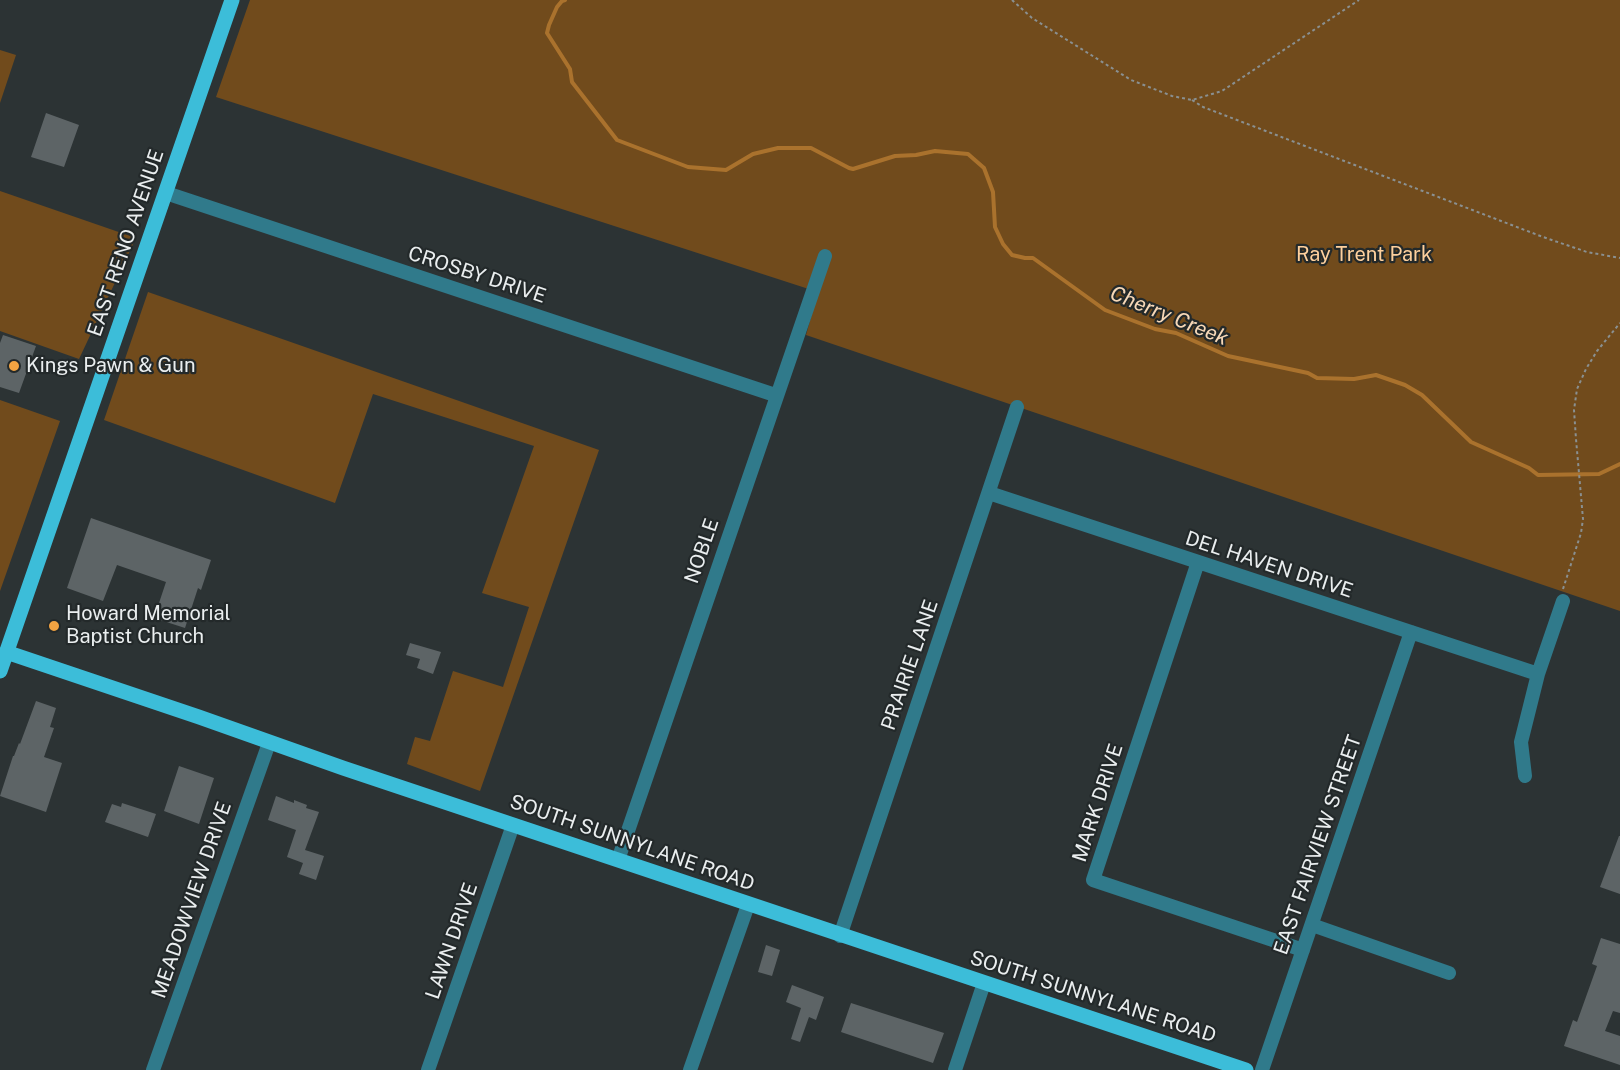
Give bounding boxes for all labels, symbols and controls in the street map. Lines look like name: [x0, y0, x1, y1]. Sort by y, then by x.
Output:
street label: EAST RENO AVENUE: [83, 146, 169, 340]
street label: CROSBY DRIVE: [405, 241, 549, 309]
park label: Ray Trent Park: [1296, 243, 1432, 267]
water label: Cherry Creek: [1106, 281, 1232, 351]
place label: Kings Pawn & Gun: [26, 354, 196, 378]
marker: Kings Pawn & Gun: [7, 359, 21, 373]
street label: NOBLE: [680, 515, 724, 587]
street label: DEL HAVEN DRIVE: [1182, 527, 1356, 603]
street label: PRAIRIE LANE: [876, 597, 944, 733]
place label: Howard Memorial Baptist Church: [66, 602, 231, 649]
marker: Howard Memorial Baptist Church: [47, 619, 61, 633]
street label: EAST FAIRVIEW STREET: [1269, 732, 1367, 958]
street label: MARK DRIVE: [1068, 741, 1128, 865]
street label: SOUTH SUNNYLANE ROAD: [507, 790, 757, 896]
street label: MEADOWVIEW DRIVE: [147, 799, 237, 1001]
street label: LAWN DRIVE: [421, 880, 483, 1002]
street label: SOUTH SUNNYLANE ROAD: [967, 946, 1219, 1048]

